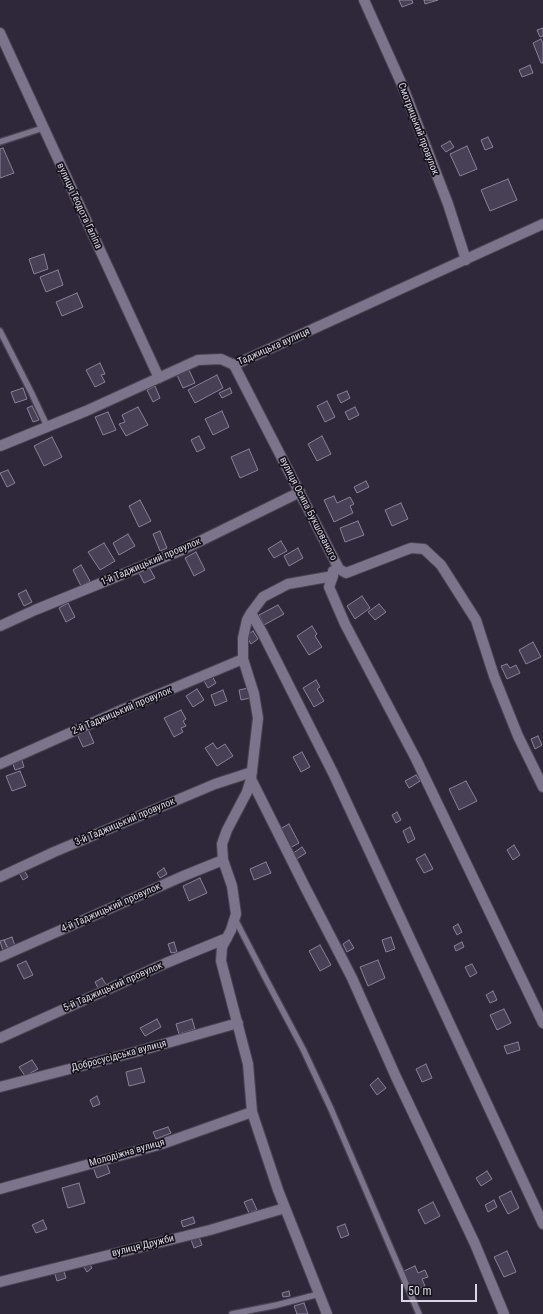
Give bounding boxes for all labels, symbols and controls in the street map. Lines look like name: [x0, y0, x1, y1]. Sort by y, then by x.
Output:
street label: Смотрицький провулок: [395, 81, 441, 177]
street label: вулиця Теодота Галіпа: [54, 161, 104, 251]
street label: Таджицька вулиця: [236, 326, 312, 368]
street label: вулиця Осипа Букшованого: [277, 455, 339, 563]
street label: 1-й Таджицький провулок: [99, 535, 203, 589]
street label: 2-й Таджицький провулок: [70, 684, 174, 738]
street label: 3-й Таджицький провулок: [73, 795, 177, 849]
street label: 4-й Таджицький провулок: [59, 881, 163, 935]
street label: 5-й Таджицький провулок: [61, 960, 165, 1014]
street label: Добросусідська вулиця: [70, 1038, 168, 1074]
street label: Молодіжна вулиця: [88, 1136, 166, 1170]
street label: вулиця Дружби: [111, 1232, 175, 1260]
scale bar: [403, 1276, 479, 1302]
text: 50 m: [408, 1284, 432, 1298]

